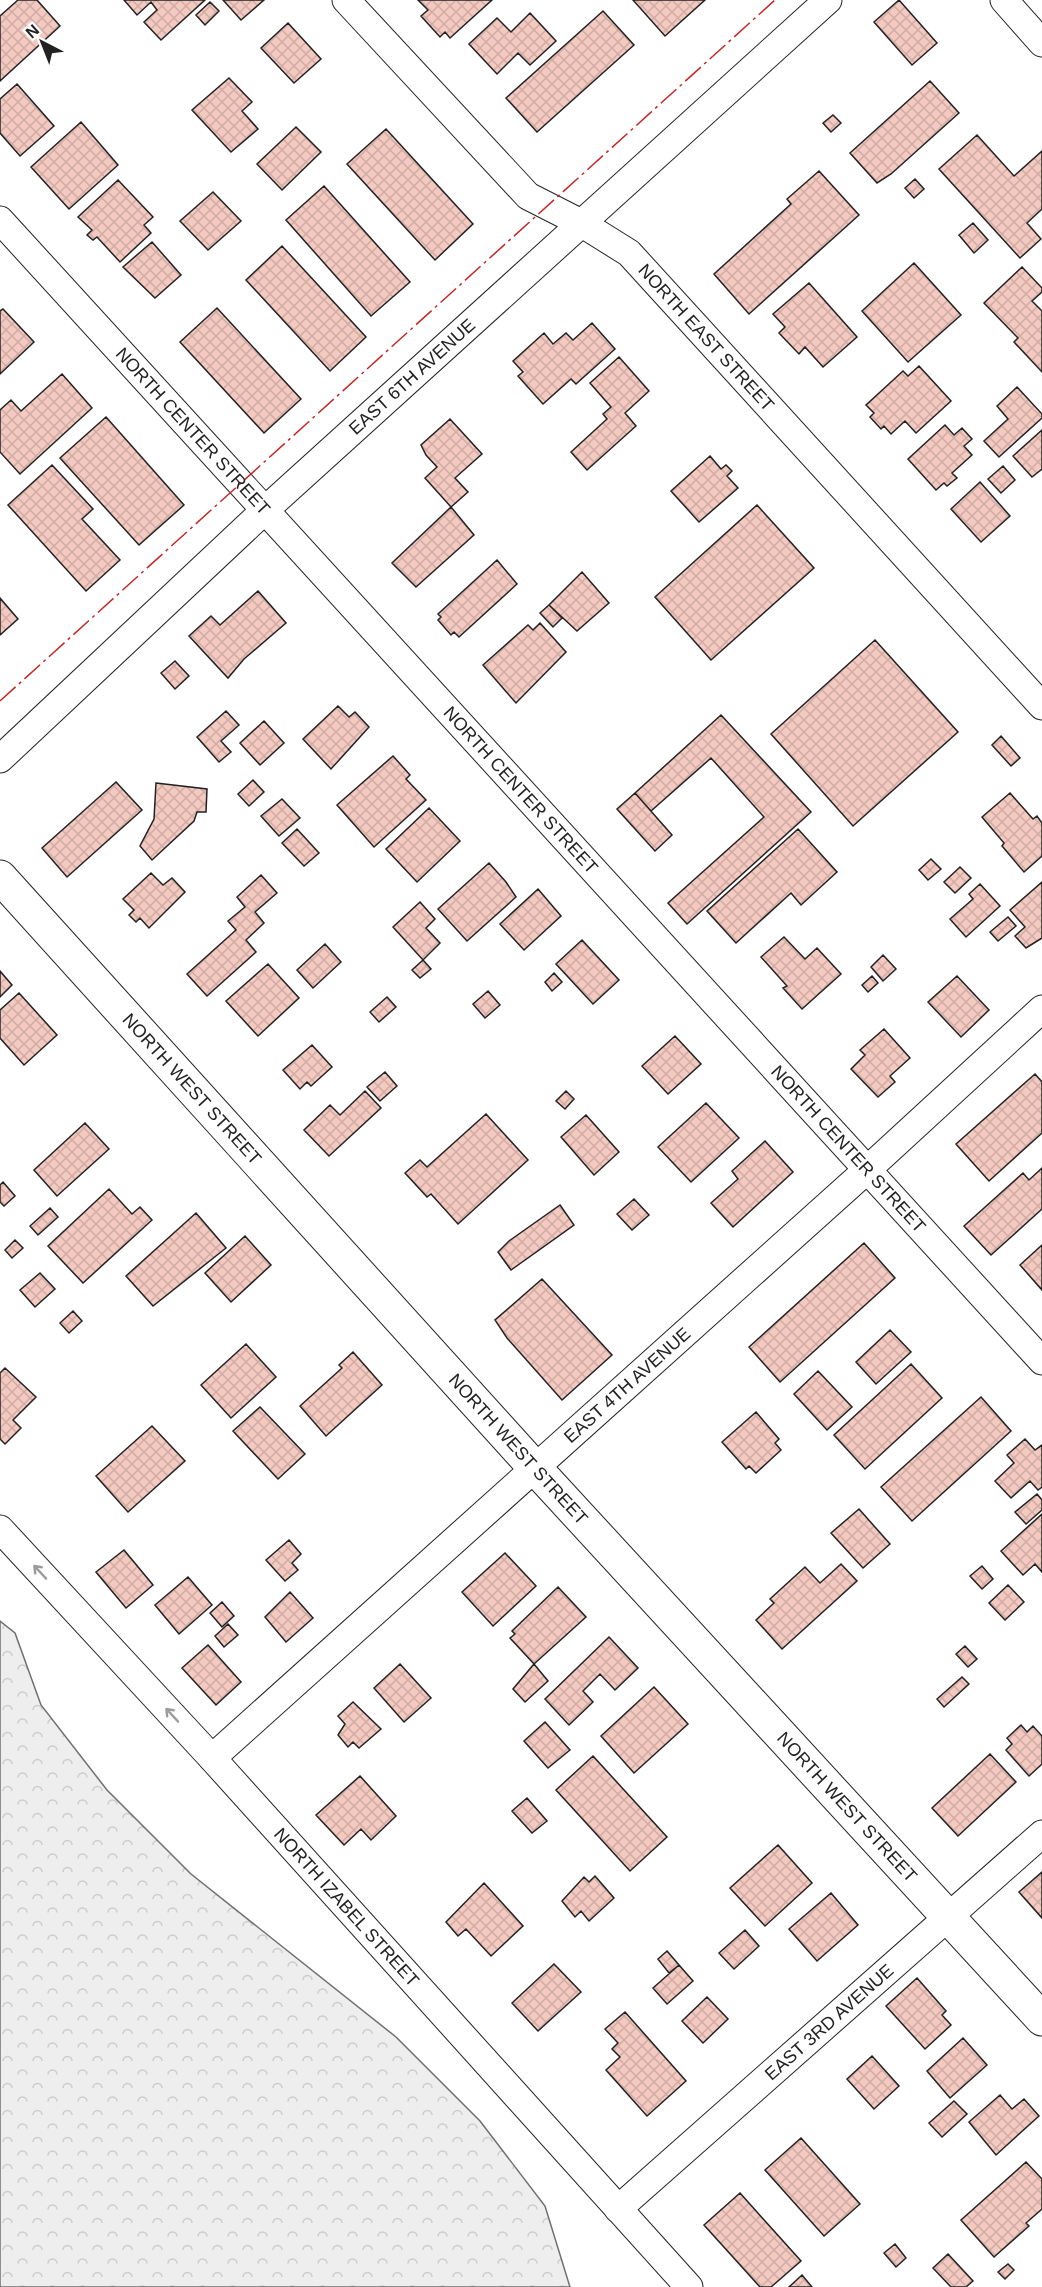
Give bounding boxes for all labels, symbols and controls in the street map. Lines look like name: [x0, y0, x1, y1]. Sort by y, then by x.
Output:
north arrow: [12, 12, 72, 72]
text: N: [22, 21, 42, 41]
street label: NORTH EAST STREET: [634, 260, 778, 415]
street label: EAST 6TH AVENUE: [345, 315, 479, 439]
street label: NORTH CENTER STREET: [112, 344, 274, 519]
street label: NORTH CENTER STREET: [439, 703, 602, 878]
street label: NORTH WEST STREET: [119, 1009, 265, 1169]
street label: NORTH CENTER STREET: [767, 1061, 929, 1236]
street label: EAST 4TH AVENUE: [560, 1323, 694, 1447]
street label: NORTH WEST STREET: [445, 1370, 592, 1529]
one-way arrow: [33, 1565, 47, 1580]
one-way arrow: [165, 1708, 179, 1723]
street label: NORTH WEST STREET: [773, 1728, 921, 1886]
street label: NORTH IZABEL STREET: [270, 1824, 423, 1990]
street label: EAST 3RD AVENUE: [761, 1960, 897, 2084]

